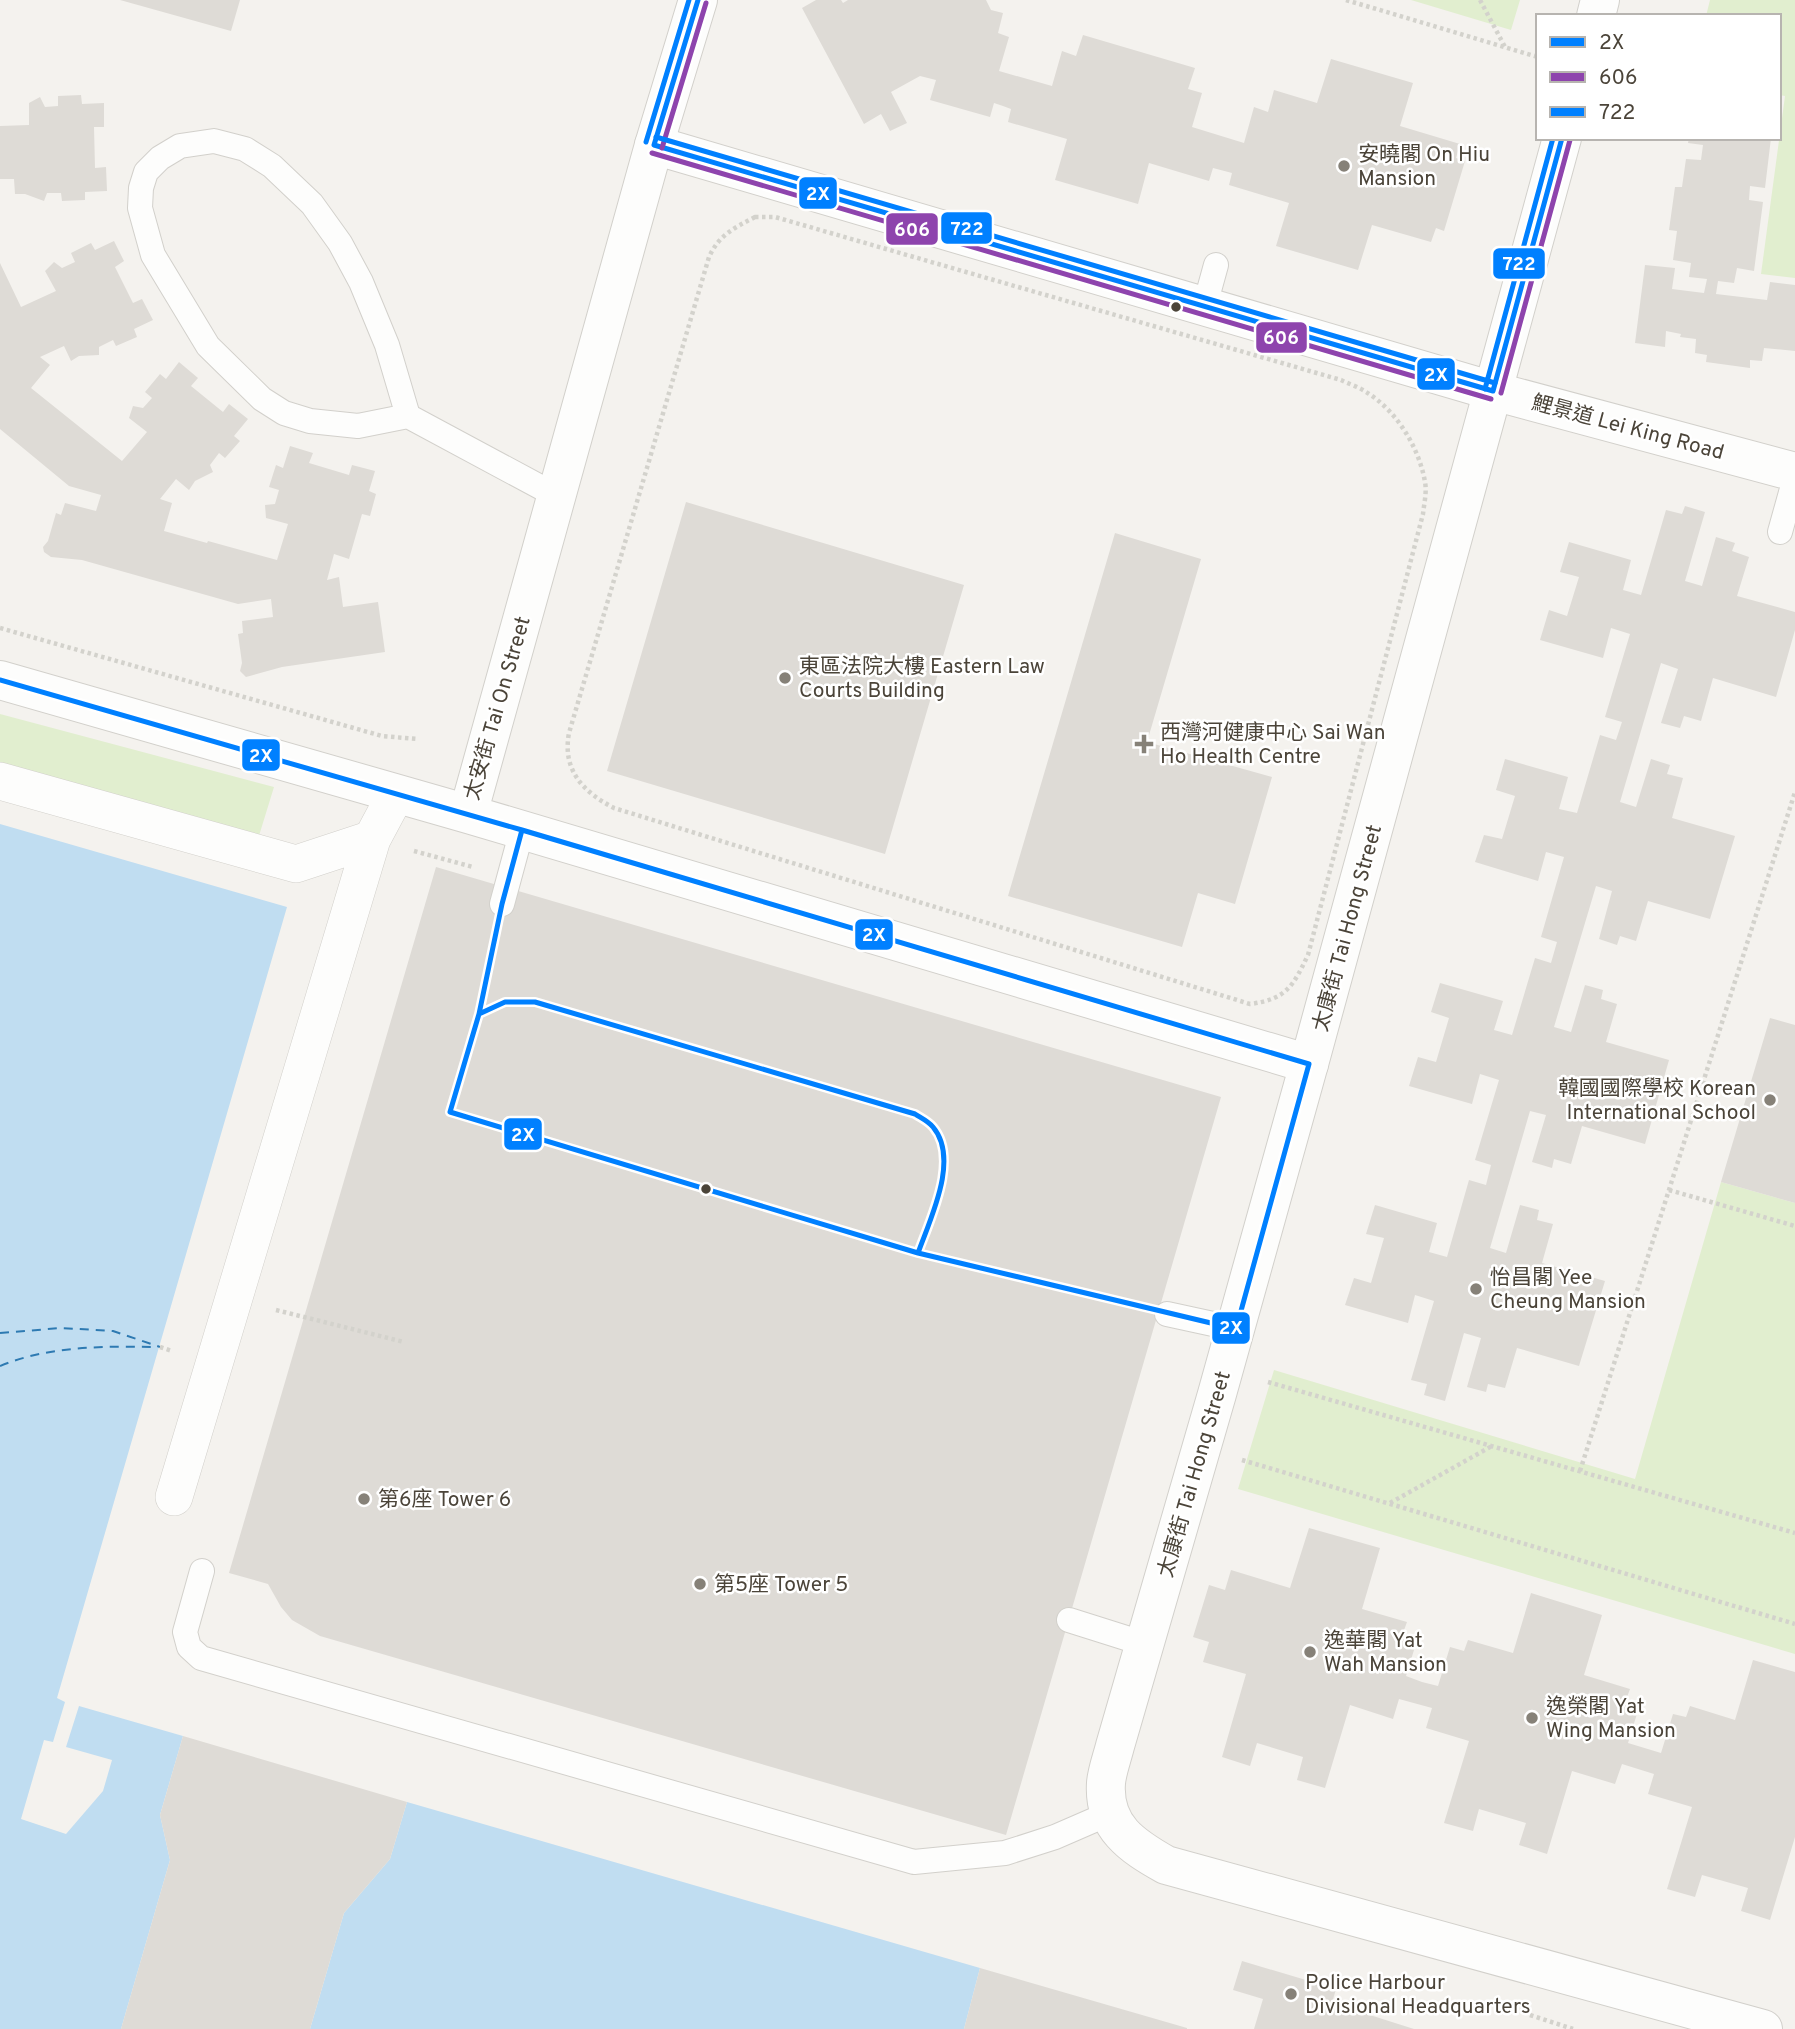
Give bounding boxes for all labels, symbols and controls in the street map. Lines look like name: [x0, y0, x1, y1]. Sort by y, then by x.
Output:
legend: [1536, 14, 1781, 140]
text: 2X: [1599, 30, 1624, 57]
text: 606: [1599, 65, 1638, 92]
text: 722: [1599, 100, 1635, 127]
place label: 安曉閣 On Hiu Mansion: [1358, 142, 1490, 193]
marker: 安曉閣 On Hiu Mansion: [1336, 158, 1352, 174]
line badge: 2X: [798, 176, 838, 210]
text: 2X: [806, 183, 830, 207]
line badge: 722: [940, 211, 993, 245]
line badge: 606: [885, 212, 939, 246]
text: 722: [950, 218, 984, 242]
text: 606: [894, 219, 930, 243]
line badge: 722: [1492, 247, 1546, 280]
text: 722: [1502, 253, 1536, 277]
unlabelled marker: [1169, 300, 1183, 314]
line badge: 606: [1255, 321, 1308, 354]
text: 606: [1263, 327, 1299, 351]
line badge: 2X: [1416, 357, 1456, 391]
text: 2X: [1424, 364, 1448, 388]
street label: 鯉景道 Lei King Road: [1529, 390, 1727, 467]
street label: 太安街 Tai On Street: [459, 613, 538, 804]
place label: 東區法院大樓 Eastern Law Courts Building: [799, 654, 1045, 705]
marker: 東區法院大樓 Eastern Law Courts Building: [777, 670, 793, 686]
place label: 西灣河健康中心 Sai Wan Ho Health Centre: [1160, 720, 1386, 771]
marker: 西灣河健康中心 Sai Wan Ho Health Centre: [1134, 734, 1154, 754]
line badge: 2X: [241, 738, 281, 772]
text: 2X: [249, 745, 273, 769]
street label: 太康街 Tai Hong Street: [1308, 822, 1389, 1035]
line badge: 2X: [854, 918, 894, 951]
text: 2X: [862, 924, 886, 948]
place label: 韓國國際學校 Korean International School: [1558, 1076, 1756, 1127]
marker: 韓國國際學校 Korean International School: [1762, 1092, 1778, 1108]
line badge: 2X: [503, 1117, 543, 1151]
text: 2X: [511, 1124, 535, 1148]
unlabelled marker: [699, 1182, 713, 1196]
place label: 怡昌閣 Yee Cheung Mansion: [1490, 1265, 1646, 1316]
marker: 怡昌閣 Yee Cheung Mansion: [1468, 1281, 1484, 1297]
line badge: 2X: [1211, 1311, 1251, 1345]
text: 2X: [1219, 1317, 1243, 1341]
street label: 太康街 Tai Hong Street: [1153, 1368, 1238, 1581]
place label: 第6座 Tower 6: [378, 1487, 511, 1514]
marker: 第6座 Tower 6: [356, 1491, 372, 1507]
place label: 第5座 Tower 5: [714, 1572, 848, 1599]
marker: 第5座 Tower 5: [692, 1576, 708, 1592]
place label: 逸華閣 Yat Wah Mansion: [1324, 1628, 1447, 1679]
marker: 逸華閣 Yat Wah Mansion: [1302, 1644, 1318, 1660]
place label: 逸榮閣 Yat Wing Mansion: [1546, 1694, 1676, 1745]
marker: 逸榮閣 Yat Wing Mansion: [1524, 1710, 1540, 1726]
place label: Police Harbour Divisional Headquarters: [1305, 1970, 1531, 2021]
marker: Police Harbour Divisional Headquarters: [1283, 1986, 1299, 2002]

